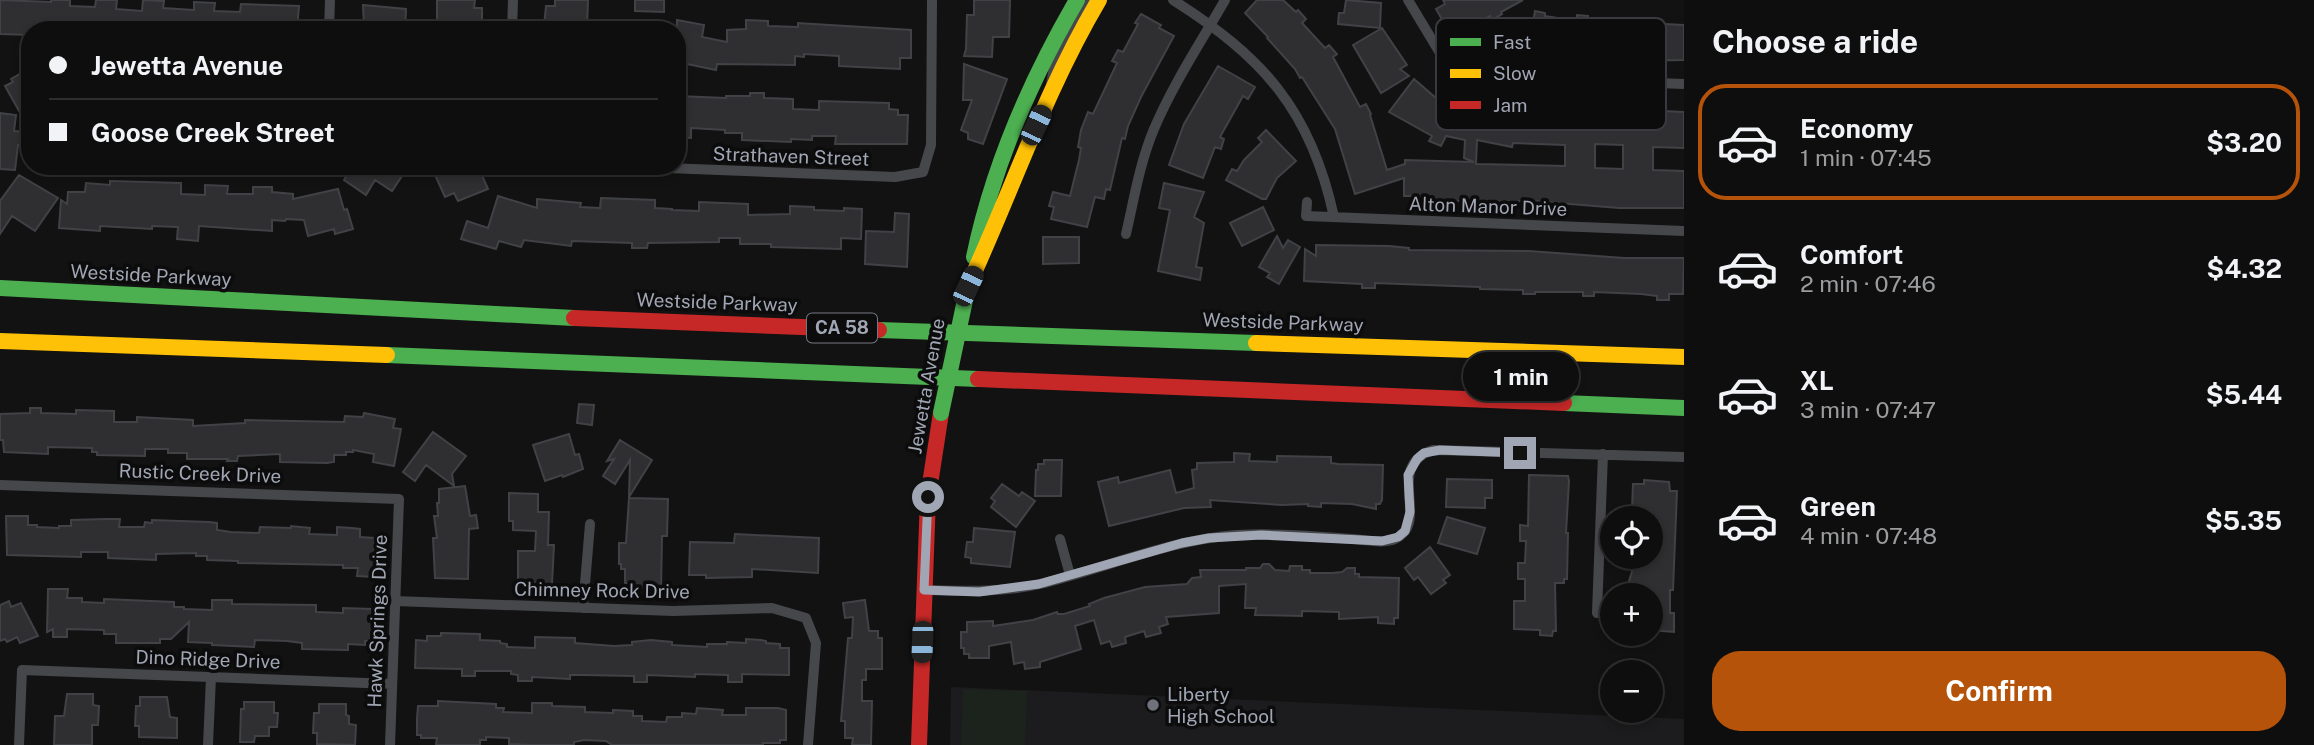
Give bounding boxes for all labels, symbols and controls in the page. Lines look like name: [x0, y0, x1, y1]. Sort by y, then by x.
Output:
legend: [1436, 18, 1666, 130]
text: Choose a ride: [1712, 23, 1918, 60]
text: Fast: [1493, 31, 1531, 53]
text: Jewetta Avenue: [91, 50, 283, 81]
text: Slow: [1493, 62, 1537, 84]
text: Jam: [1493, 94, 1527, 116]
car: [1018, 102, 1055, 148]
icon: car: [1716, 111, 1779, 174]
text: Economy: [1800, 113, 1913, 144]
text: Goose Creek Street: [91, 117, 335, 148]
text: $3.20: [2206, 127, 2282, 158]
street label: Strathaven Street: [712, 142, 870, 170]
text: 1 min · 07:45: [1800, 144, 1932, 171]
street label: Alton Manor Drive: [1408, 192, 1568, 220]
icon: car: [1716, 237, 1779, 300]
text: Comfort: [1800, 239, 1903, 270]
text: $4.32: [2206, 253, 2282, 284]
street label: Westside Parkway: [70, 260, 232, 290]
car: [950, 263, 987, 309]
text: 2 min · 07:46: [1800, 270, 1936, 297]
street label: Westside Parkway: [636, 288, 798, 316]
street label: Westside Parkway: [1202, 308, 1364, 336]
road number: CA 58: [807, 314, 877, 342]
street label: Jewetta Avenue: [903, 317, 949, 455]
callout: 1 min: [1462, 351, 1578, 400]
text: 1 min: [1493, 363, 1549, 390]
icon: car: [1716, 363, 1779, 426]
text: XL: [1800, 365, 1834, 396]
text: $5.44: [2206, 379, 2282, 410]
text: 3 min · 07:47: [1800, 396, 1936, 423]
route end: [1504, 437, 1536, 469]
street label: Rustic Creek Drive: [118, 459, 282, 487]
route start: [912, 481, 944, 513]
icon: car: [1716, 489, 1779, 552]
text: Green: [1800, 491, 1876, 522]
text: $5.35: [2205, 505, 2282, 536]
map controls: [1600, 506, 1663, 723]
button: locate: [1600, 506, 1663, 569]
text: 4 min · 07:48: [1800, 522, 1937, 549]
street label: Hawk Springs Drive: [363, 534, 391, 708]
street label: Chimney Rock Drive: [514, 577, 690, 603]
button: +: [1600, 583, 1663, 646]
car: [911, 621, 934, 663]
street label: Dino Ridge Drive: [135, 645, 281, 673]
button: Confirm: [1712, 651, 2286, 731]
button: −: [1600, 660, 1663, 723]
place label: Liberty High School: [1167, 683, 1275, 727]
marker: Liberty High School: [1145, 697, 1161, 713]

